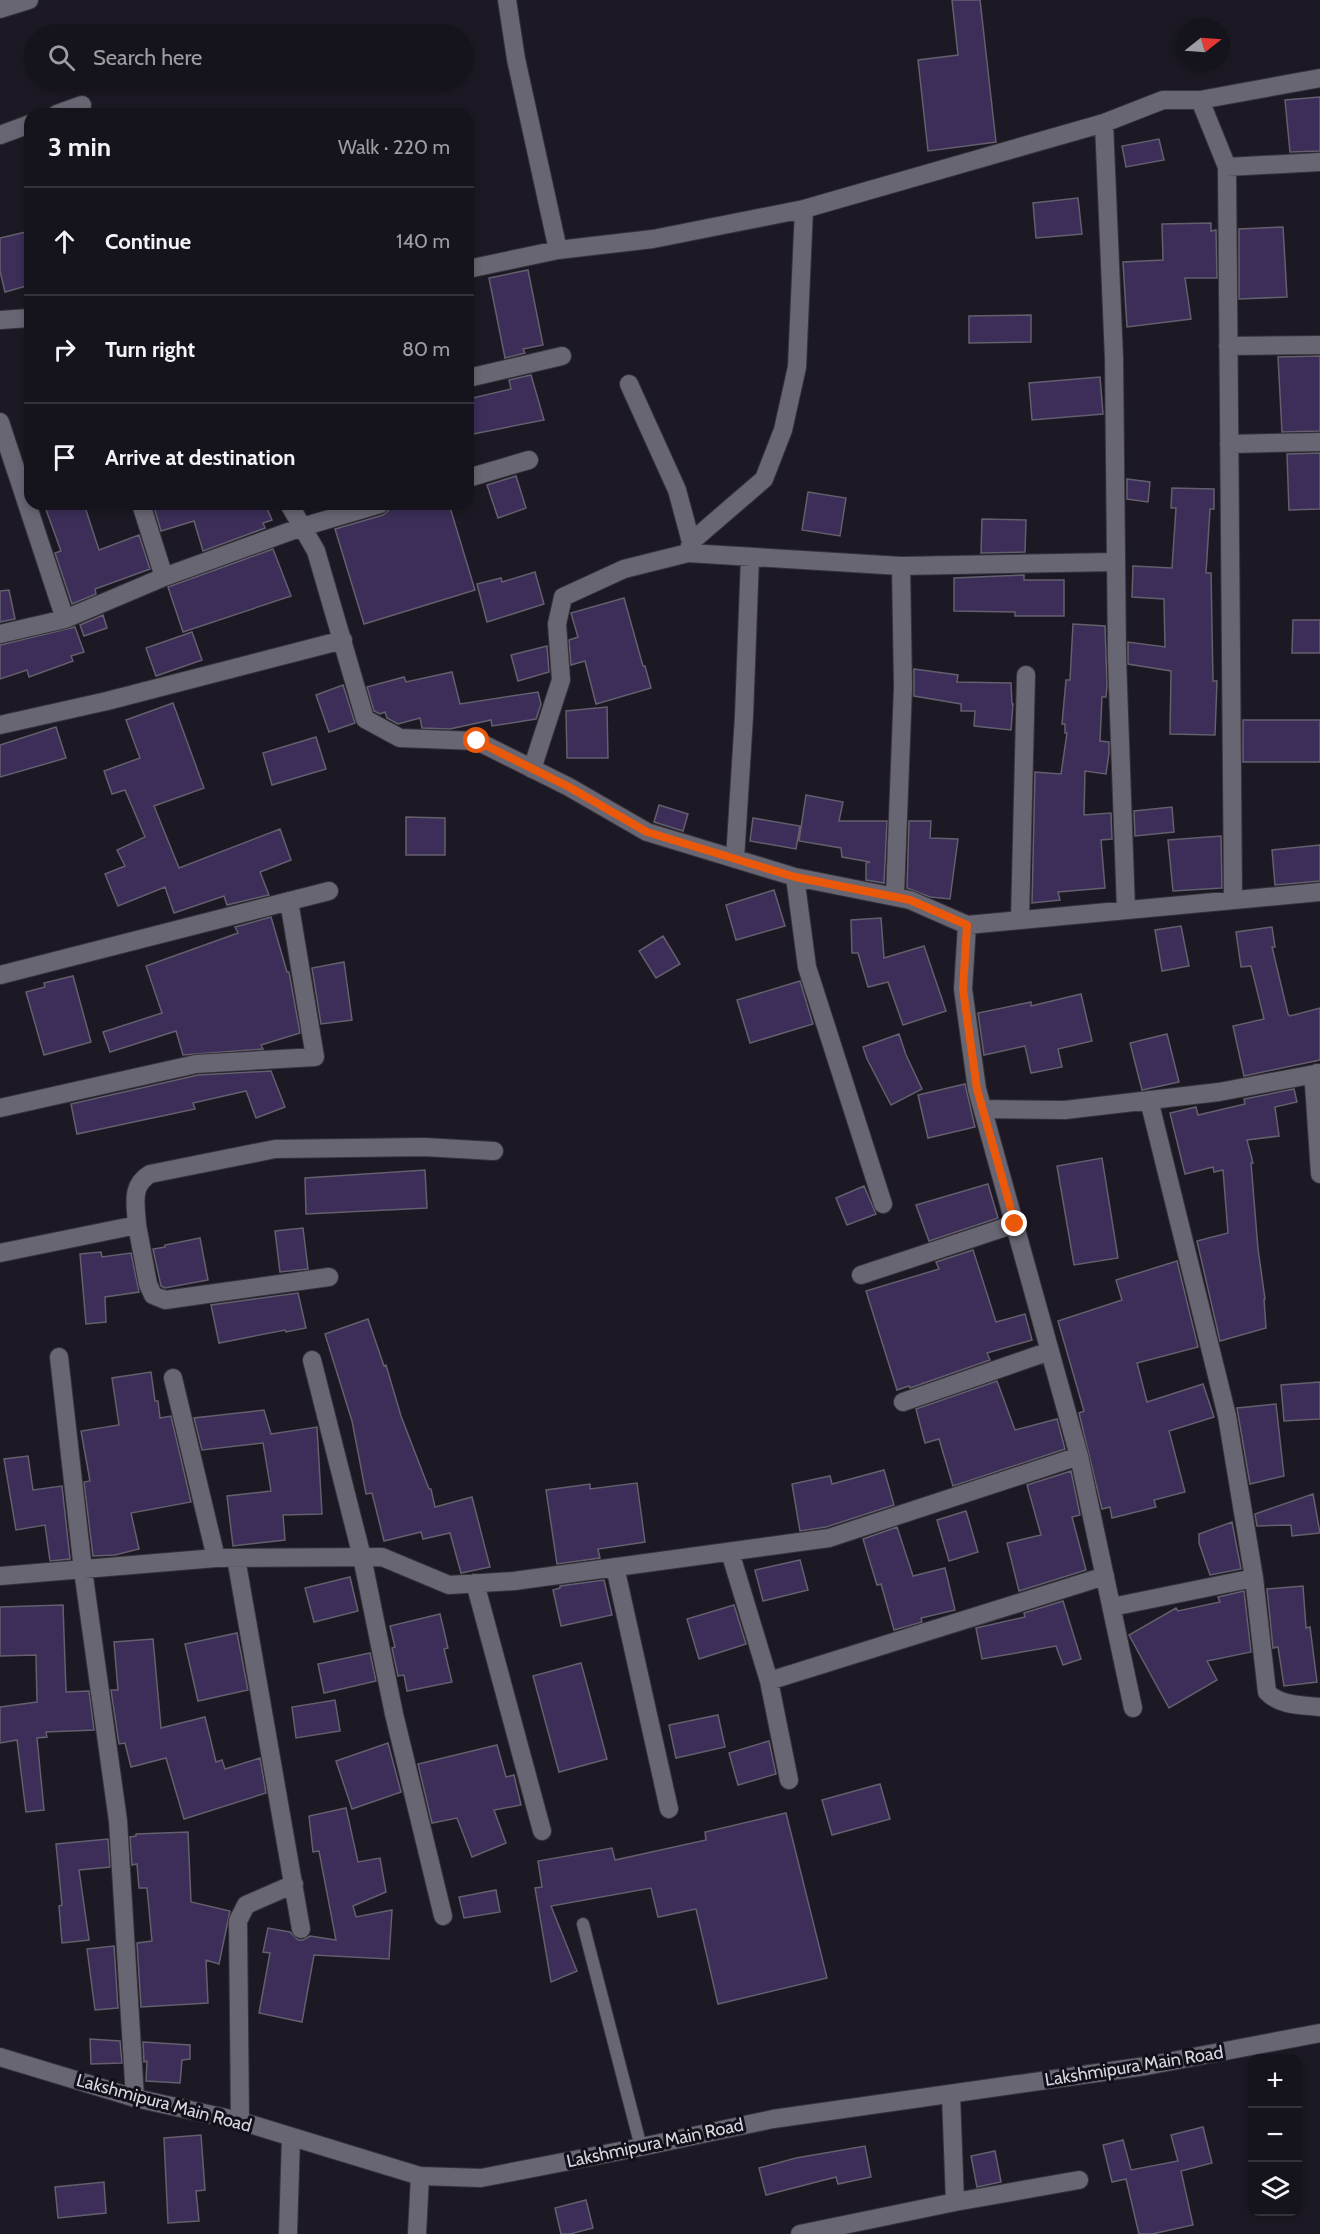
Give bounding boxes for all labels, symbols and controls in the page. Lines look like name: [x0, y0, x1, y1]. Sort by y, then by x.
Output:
north arrow: [1176, 18, 1230, 72]
search box: [24, 24, 474, 90]
icon: search: [45, 41, 78, 74]
text: Search here: [93, 44, 202, 71]
text: 3 min: [48, 131, 111, 163]
text: Walk · 220 m: [338, 135, 450, 159]
icon: ahead: [48, 225, 81, 258]
text: Continue: [105, 228, 191, 255]
text: 140 m: [396, 229, 450, 253]
icon: right: [48, 333, 81, 366]
text: Turn right: [105, 336, 195, 363]
text: 80 m: [402, 337, 450, 361]
icon: arrive: [48, 441, 81, 474]
text: Arrive at destination: [105, 444, 295, 471]
route start: [463, 727, 489, 753]
route end: [1001, 1210, 1027, 1236]
street label: Lakshmipura Main Road: [1043, 2041, 1225, 2091]
map controls: [1248, 2054, 1302, 2216]
button: +: [1248, 2054, 1302, 2108]
street label: Lakshmipura Main Road: [74, 2069, 254, 2137]
button: −: [1248, 2108, 1302, 2162]
street label: Lakshmipura Main Road: [564, 2113, 746, 2173]
button: layers: [1248, 2162, 1302, 2216]

